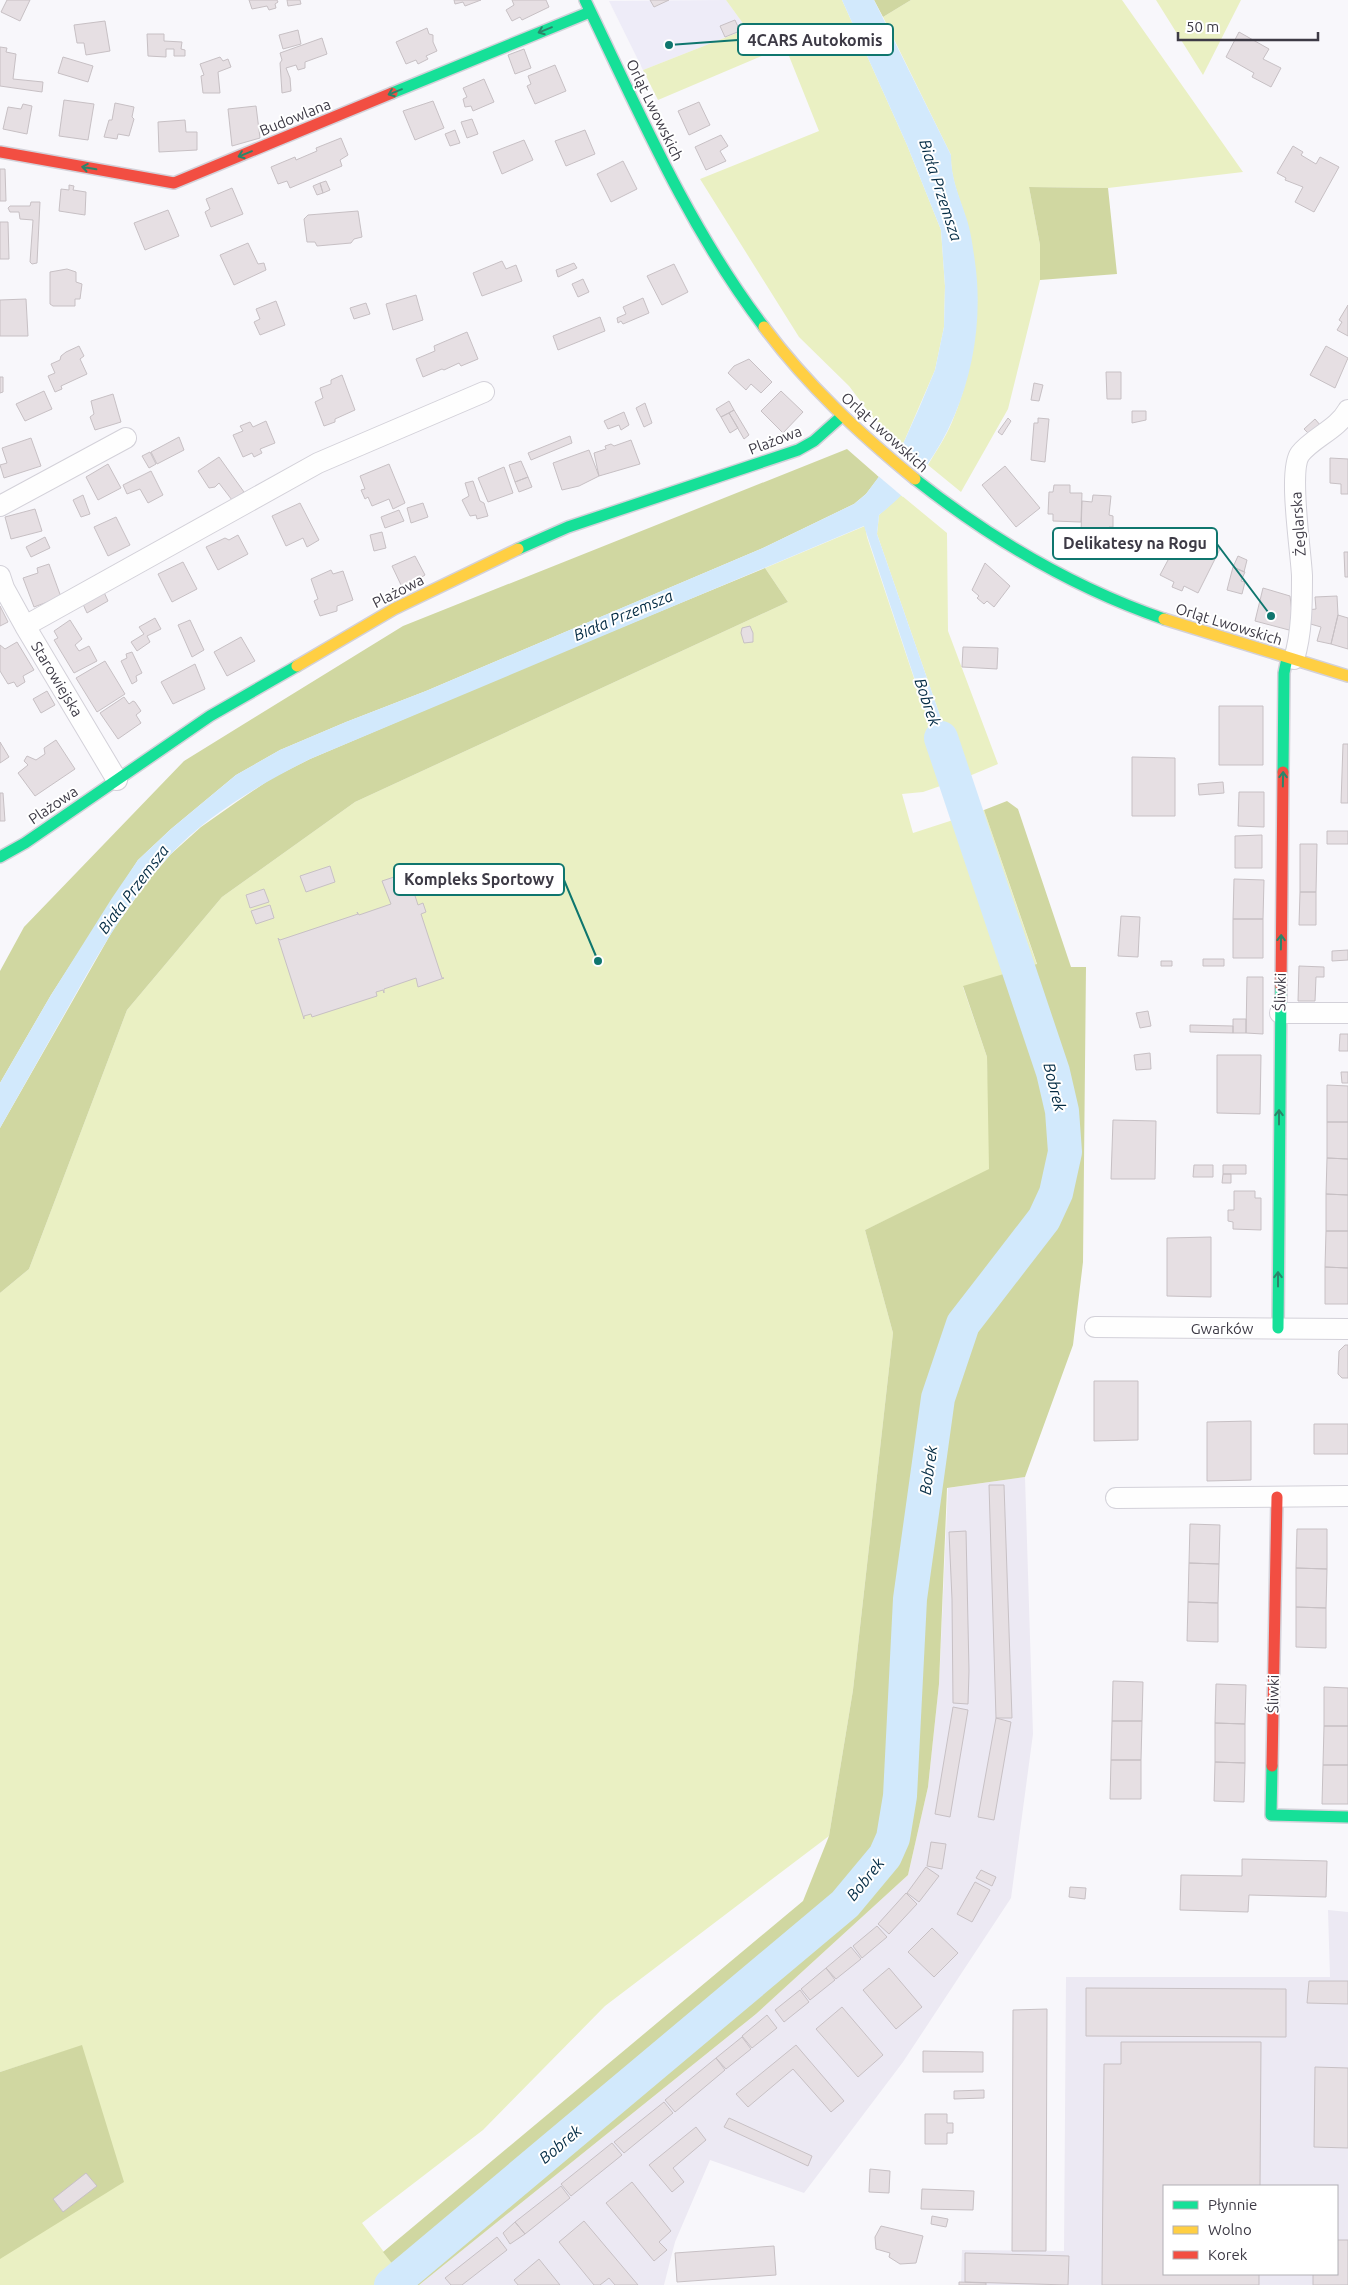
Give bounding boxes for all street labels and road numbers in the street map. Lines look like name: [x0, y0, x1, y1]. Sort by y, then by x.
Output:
street label: Orląt Lwowskich: [623, 56, 687, 164]
street label: Budowlana: [257, 95, 333, 139]
street label: Orląt Lwowskich: [838, 389, 932, 475]
street label: Plażowa: [746, 422, 804, 458]
street label: Żeglarska: [1287, 491, 1309, 557]
street label: Plażowa: [369, 571, 427, 611]
street label: Orląt Lwowskich: [1173, 600, 1285, 648]
street label: Starowiejska: [28, 638, 86, 720]
street label: Plażowa: [25, 782, 81, 828]
street label: Śliwki: [1271, 973, 1289, 1011]
street label: Gwarków: [1191, 1320, 1254, 1337]
street label: Śliwki: [1264, 1675, 1282, 1713]

